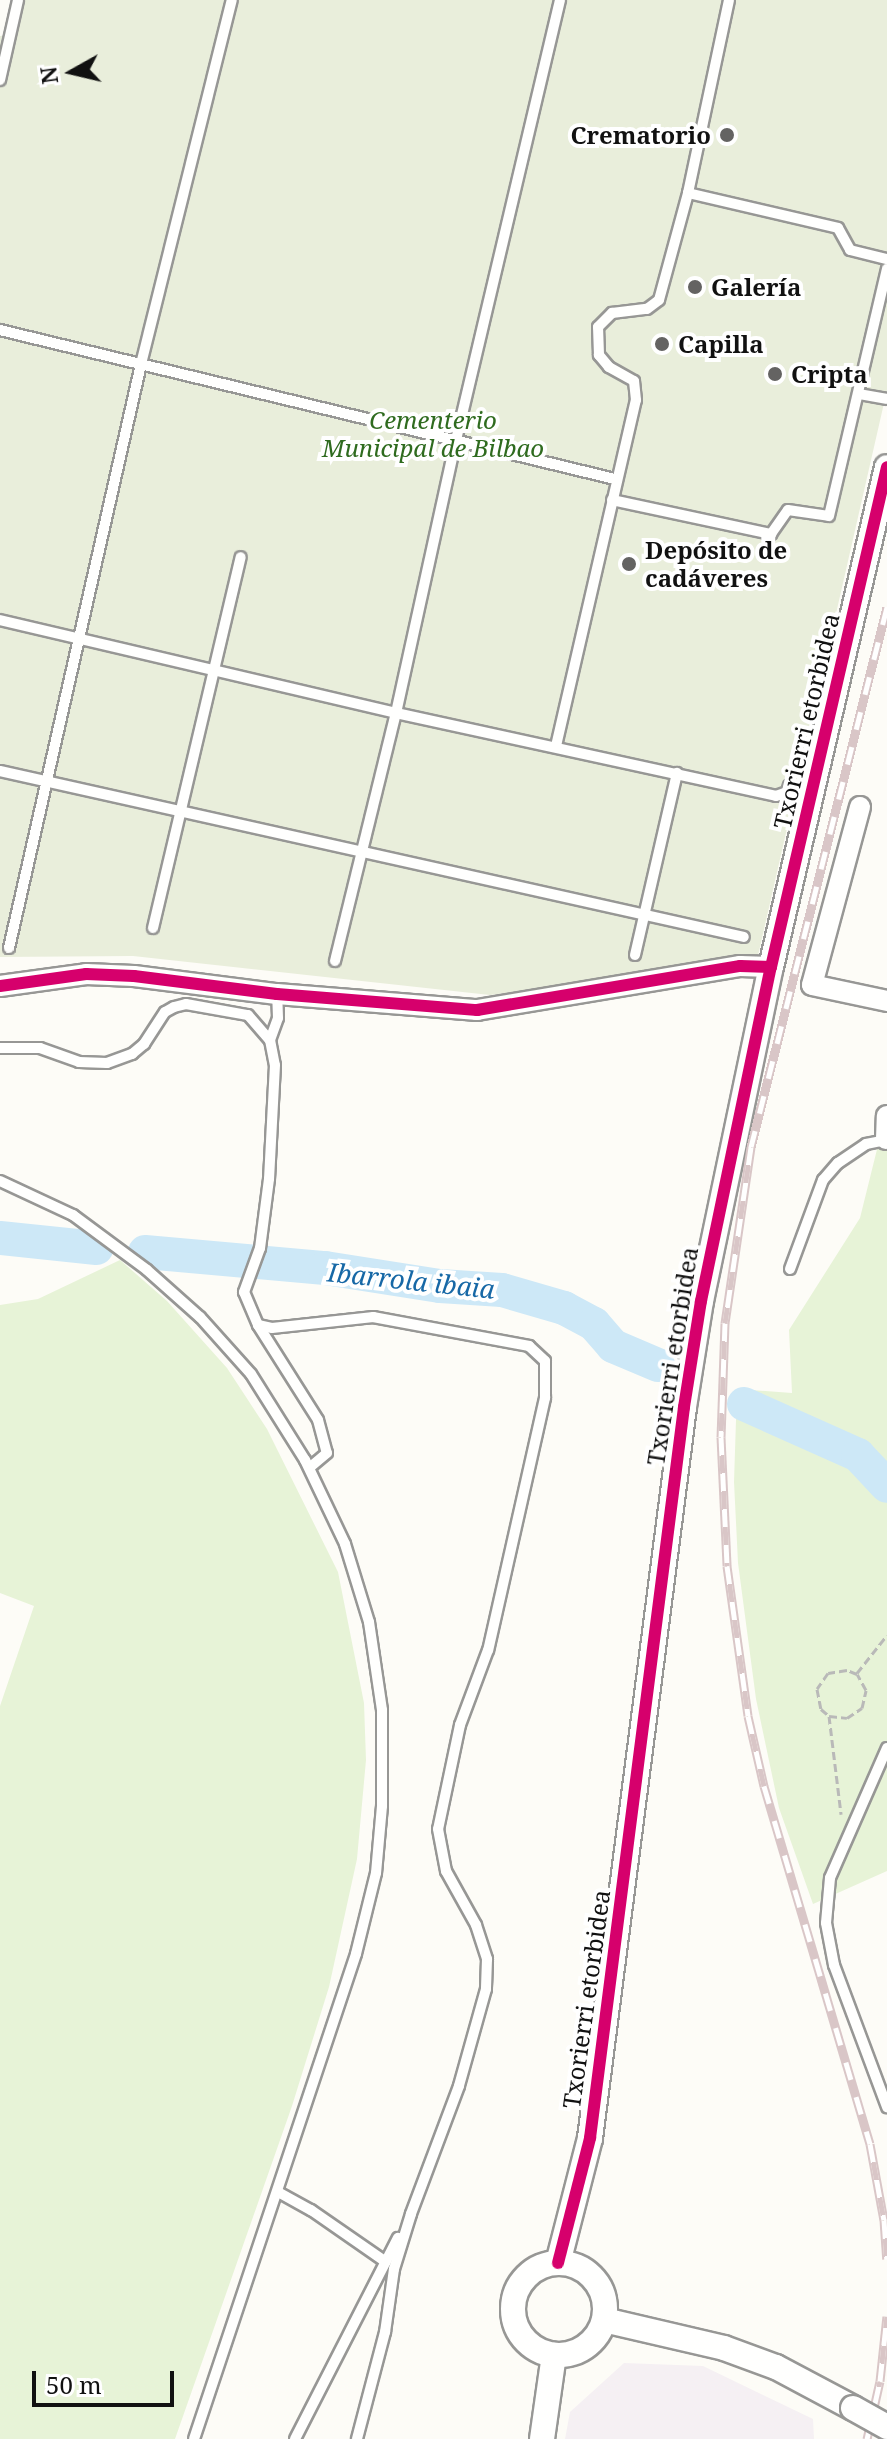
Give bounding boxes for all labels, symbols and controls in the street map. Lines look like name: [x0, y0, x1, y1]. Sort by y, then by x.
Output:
north arrow: [32, 32, 112, 112]
text: N: [32, 65, 64, 86]
place label: Crematorio: [570, 121, 711, 149]
marker: Crematorio: [718, 126, 736, 144]
place label: Galería: [711, 273, 801, 301]
marker: Galería: [686, 278, 704, 296]
place label: Capilla: [678, 330, 764, 358]
marker: Capilla: [653, 335, 671, 353]
place label: Cripta: [791, 360, 868, 388]
marker: Cripta: [766, 365, 784, 383]
park label: Cementerio Municipal de Bilbao: [322, 406, 544, 462]
place label: Depósito de cadáveres: [645, 536, 787, 592]
marker: Depósito de cadáveres: [620, 555, 638, 573]
street label: Txorierri etorbidea: [767, 610, 845, 832]
street label: Txorierri etorbidea: [641, 1245, 703, 1467]
water label: Ibarrola ibaia: [326, 1257, 496, 1305]
street label: Txorierri etorbidea: [556, 1888, 616, 2110]
scale bar: [36, 2355, 178, 2405]
text: 50 m: [46, 2368, 102, 2401]

